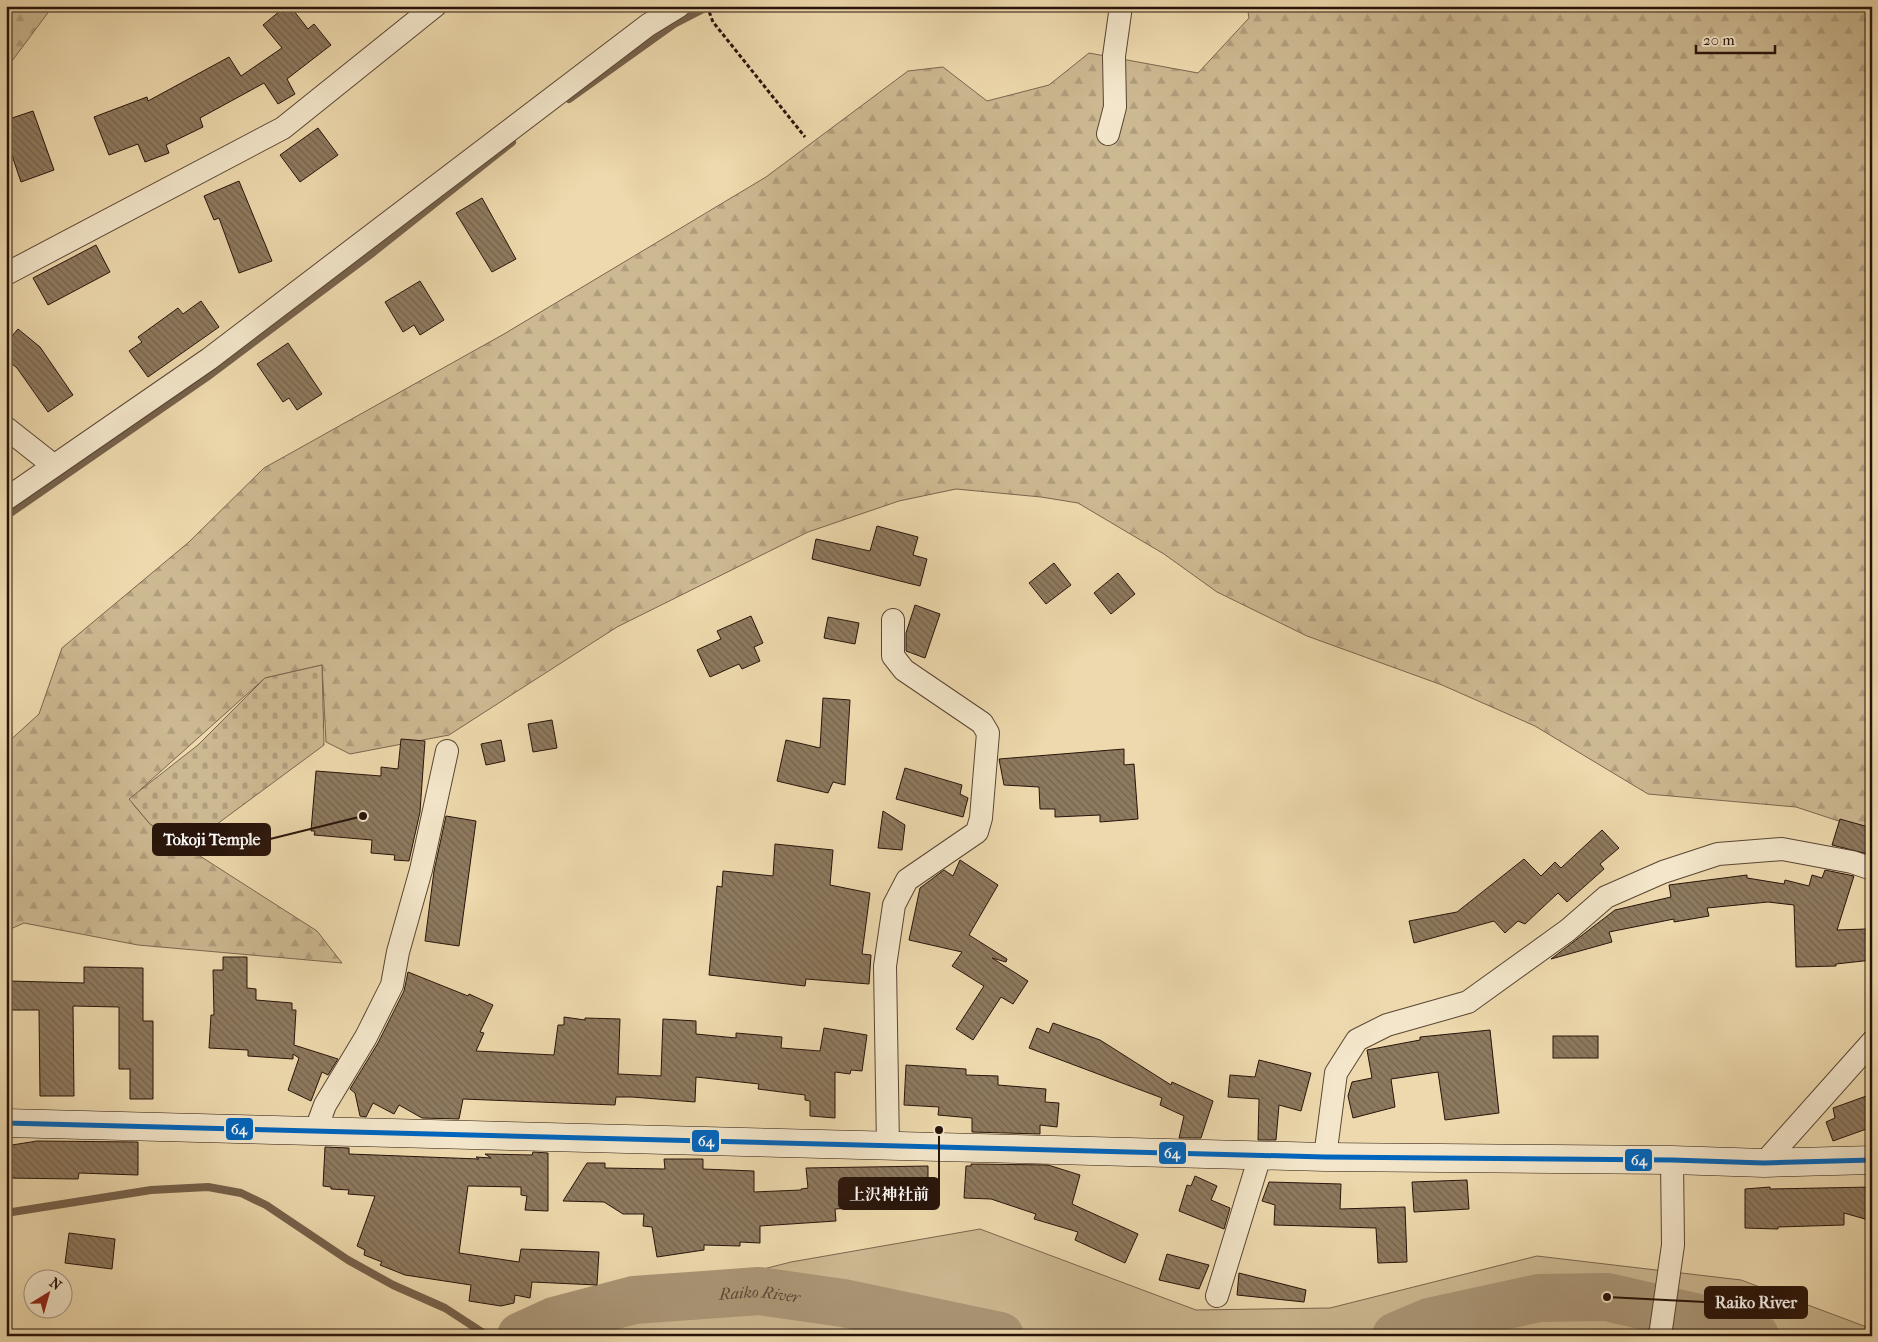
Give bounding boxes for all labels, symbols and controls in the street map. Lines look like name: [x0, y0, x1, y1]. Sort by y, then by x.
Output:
scale bar: [1696, 22, 1774, 54]
text: 20 m: [1703, 31, 1735, 49]
callout: Tokoji Temple: [153, 824, 270, 855]
text: Tokoji Temple: [163, 830, 261, 850]
line badge: 64: [225, 1117, 254, 1141]
text: 64: [231, 1121, 248, 1138]
line badge: 64: [691, 1129, 720, 1153]
text: 64: [698, 1133, 715, 1150]
line badge: 64: [1158, 1141, 1187, 1165]
text: 64: [1164, 1145, 1181, 1162]
line badge: 64: [1624, 1148, 1653, 1172]
text: 64: [1631, 1152, 1648, 1169]
callout: 上沢神社前: [839, 1178, 939, 1209]
text: 上沢神社前: [849, 1185, 929, 1204]
north arrow: [22, 1270, 72, 1320]
text: N: [46, 1274, 65, 1294]
water label: Raiko River: [717, 1282, 803, 1307]
callout: Raiko River: [1705, 1287, 1807, 1318]
text: Raiko River: [1715, 1293, 1798, 1312]

